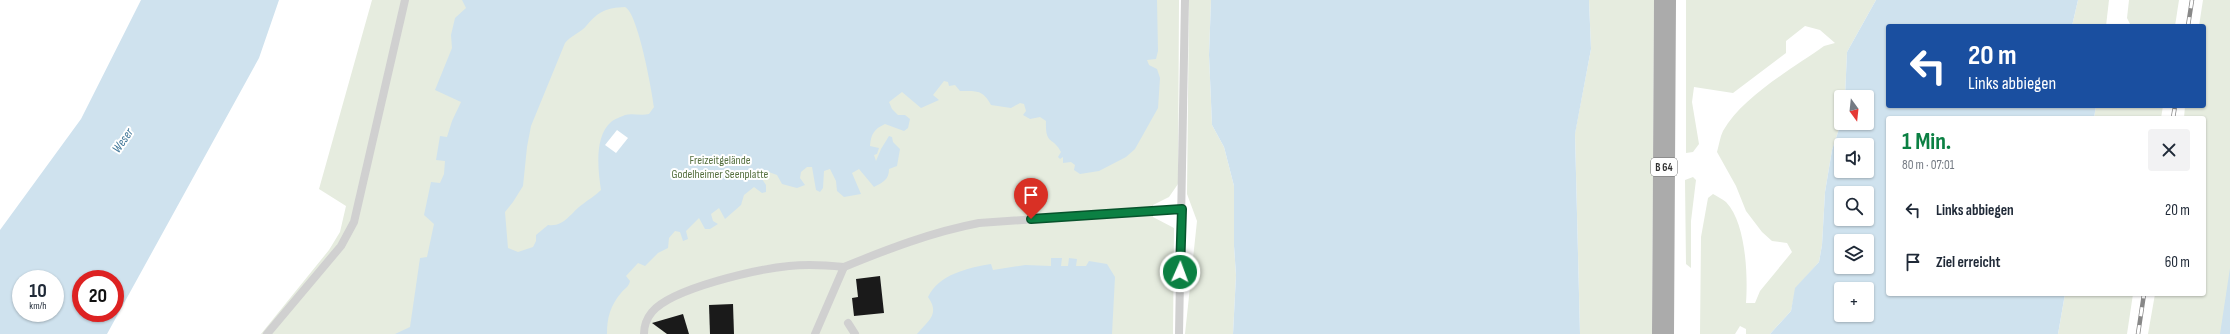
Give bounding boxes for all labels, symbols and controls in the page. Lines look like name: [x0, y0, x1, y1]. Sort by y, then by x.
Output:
text: 20 m: [1968, 39, 2017, 72]
icon: left: [1902, 40, 1954, 92]
text: Links abbiegen: [1968, 73, 2056, 94]
north arrow: [1834, 90, 1874, 130]
map controls: [1834, 90, 1874, 322]
water label: Weser: [109, 124, 138, 156]
text: 1 Min.: [1902, 127, 1951, 156]
button: close: [2148, 129, 2190, 171]
button: sound: [1834, 138, 1874, 178]
park label: Freizeitgelände Godelheimer Seenplatte: [672, 153, 769, 182]
text: 80 m · 07:01: [1902, 157, 1954, 173]
road number: B 64: [1651, 158, 1677, 176]
pin: [1014, 178, 1048, 219]
icon: arrive: [1020, 184, 1042, 206]
button: search: [1834, 186, 1874, 226]
icon: left: [1902, 199, 1924, 221]
text: Links abbiegen: [1936, 201, 2014, 220]
text: 20 m: [2165, 201, 2190, 220]
button: layers: [1834, 234, 1874, 274]
position arrow: [1159, 251, 1201, 293]
icon: arrive: [1902, 251, 1924, 273]
text: Ziel erreicht: [1936, 253, 2000, 272]
text: 60 m: [2165, 253, 2190, 272]
speed limit sign: 20: [72, 270, 124, 322]
text: 10: [29, 279, 47, 303]
button: +: [1834, 282, 1874, 322]
text: km/h: [29, 300, 47, 312]

